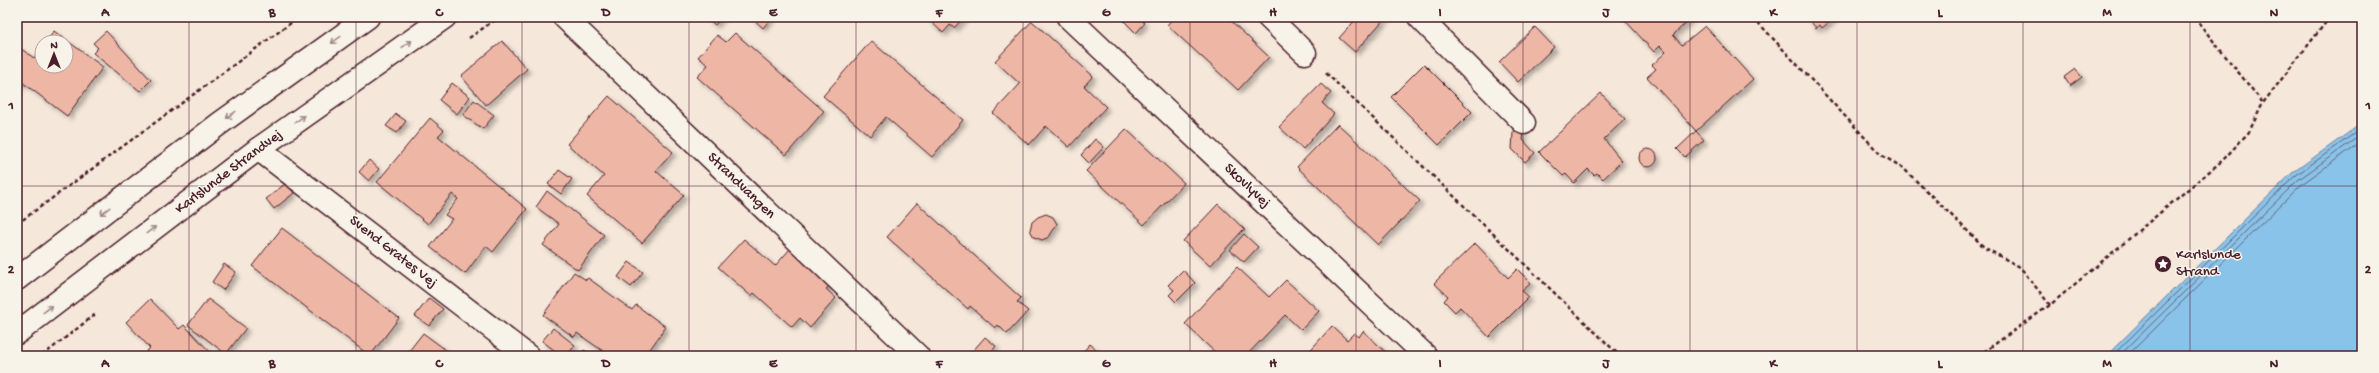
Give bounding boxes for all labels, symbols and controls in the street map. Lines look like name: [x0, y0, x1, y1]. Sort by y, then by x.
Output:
text: A: [100, 6, 110, 21]
text: B: [268, 6, 277, 21]
text: C: [434, 6, 444, 21]
text: D: [601, 6, 611, 21]
text: E: [769, 6, 778, 21]
text: F: [935, 6, 944, 21]
text: G: [1102, 6, 1111, 21]
text: H: [1269, 6, 1277, 21]
text: I: [1438, 6, 1442, 21]
text: J: [1602, 6, 1611, 21]
text: K: [1768, 6, 1778, 21]
text: L: [1938, 6, 1944, 21]
text: M: [2102, 6, 2112, 21]
text: N: [2270, 6, 2279, 21]
north arrow: [34, 34, 74, 74]
one-way arrow: [331, 36, 342, 44]
text: N: [50, 40, 58, 52]
one-way arrow: [401, 40, 412, 48]
text: 1: [7, 99, 14, 114]
text: 1: [2364, 99, 2371, 114]
one-way arrow: [225, 111, 236, 120]
one-way arrow: [295, 115, 306, 123]
street label: Karlslunde Strandvej: [172, 126, 286, 218]
street label: Strandvangen: [703, 149, 779, 223]
street label: Skovlyvej: [1220, 160, 1274, 212]
one-way arrow: [100, 207, 111, 215]
street label: Svend Grates Vej: [345, 212, 441, 292]
one-way arrow: [146, 226, 157, 234]
place label: Karlslunde Strand: [2176, 246, 2241, 281]
place icon: Karlslunde Strand: [2153, 254, 2173, 274]
text: 2: [8, 263, 15, 278]
text: 2: [2365, 263, 2372, 278]
one-way arrow: [42, 305, 53, 313]
text: A: [100, 357, 110, 372]
text: B: [268, 357, 277, 372]
text: C: [434, 357, 444, 372]
text: D: [601, 357, 611, 372]
text: E: [769, 357, 778, 372]
text: F: [935, 357, 944, 372]
text: G: [1102, 357, 1111, 372]
text: H: [1269, 357, 1277, 372]
text: I: [1438, 357, 1442, 372]
text: J: [1602, 357, 1611, 372]
text: K: [1768, 357, 1778, 372]
text: L: [1938, 357, 1944, 372]
text: M: [2102, 357, 2112, 372]
text: N: [2270, 357, 2279, 372]

